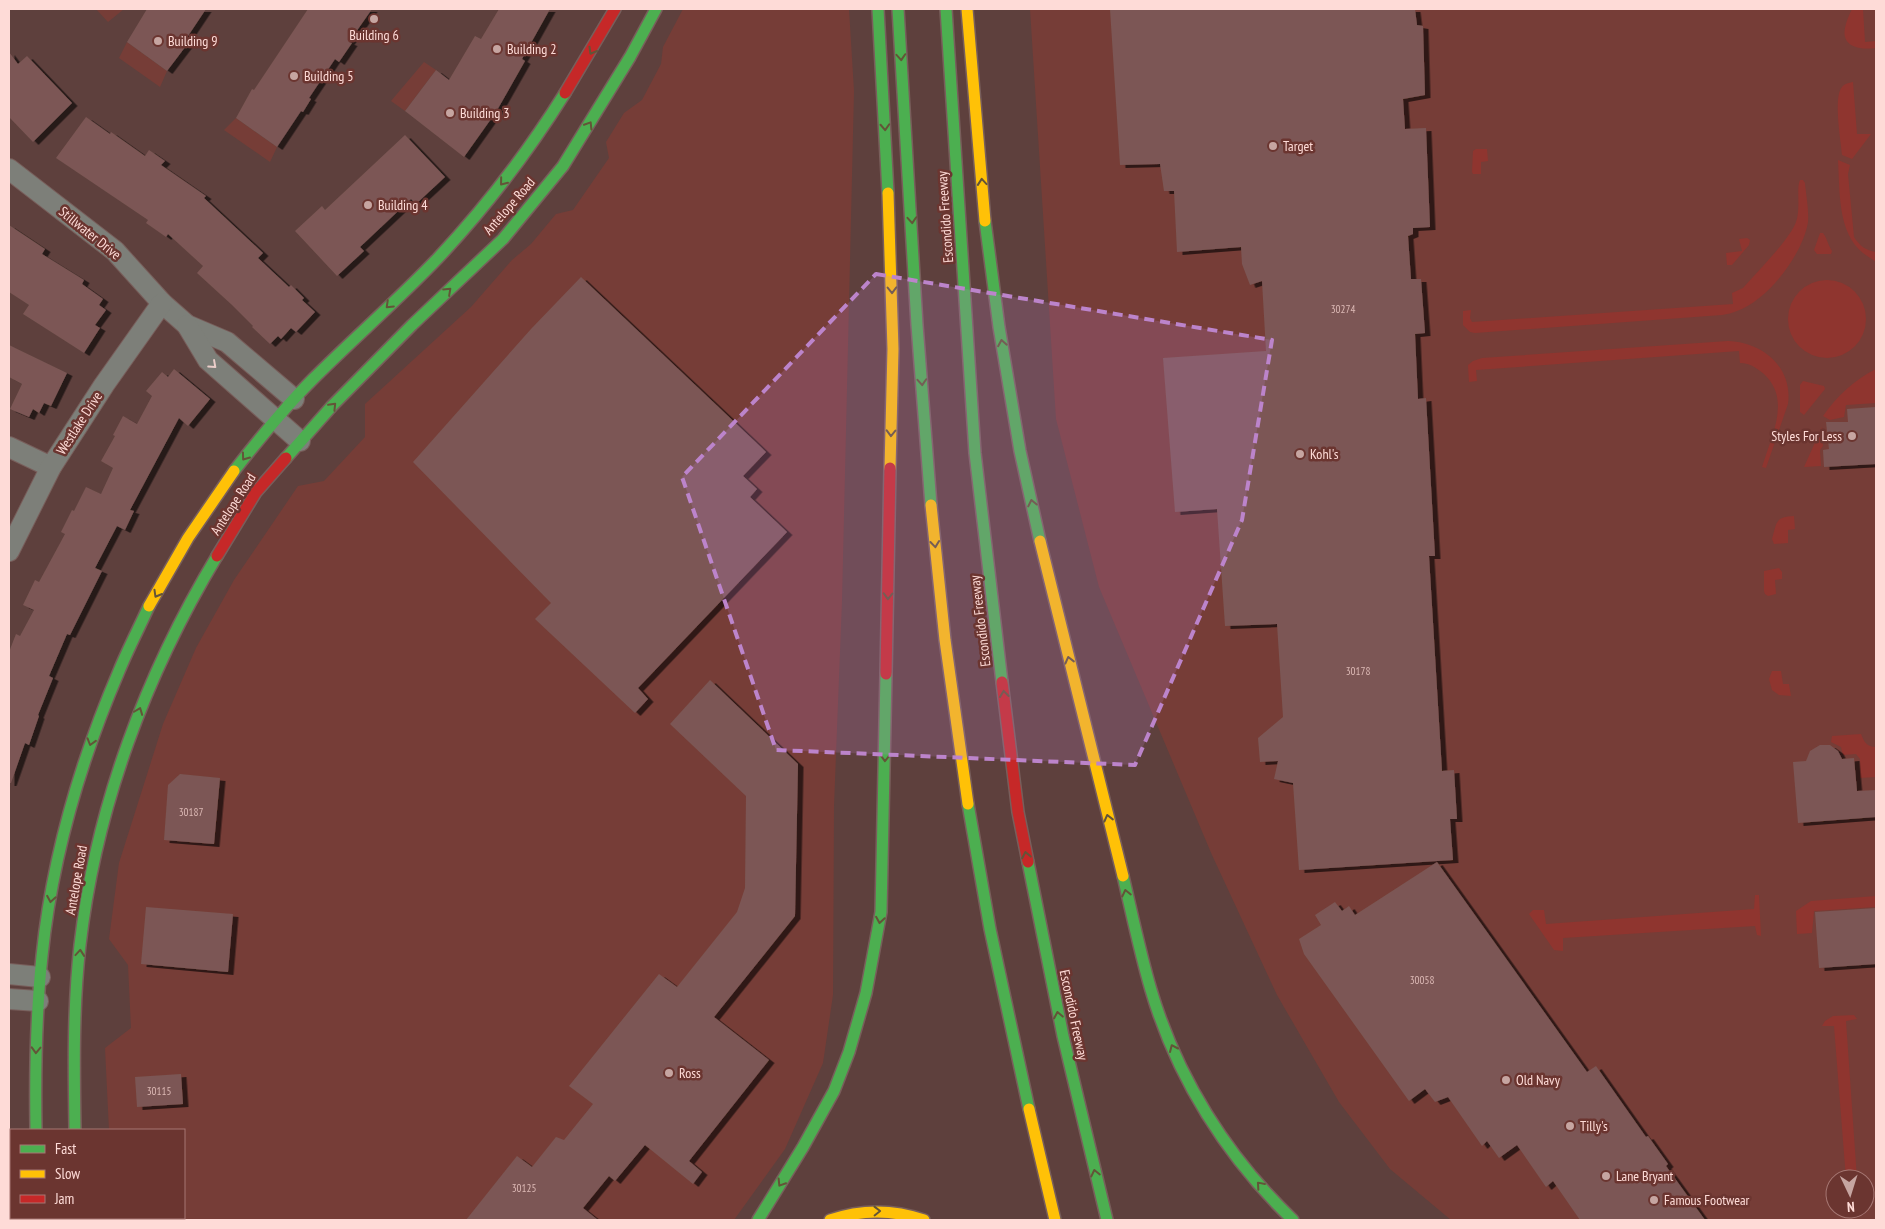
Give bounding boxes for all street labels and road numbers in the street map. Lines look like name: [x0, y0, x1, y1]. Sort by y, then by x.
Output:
street label: Escondido Freeway: [933, 170, 957, 263]
street label: Antelope Road: [479, 174, 539, 238]
street label: Stillwater Drive: [55, 202, 125, 264]
street label: Westlake Drive: [52, 388, 106, 458]
street label: Antelope Road: [206, 470, 260, 538]
street label: Escondido Freeway: [965, 574, 995, 668]
street label: Antelope Road: [61, 844, 91, 916]
street label: Escondido Freeway: [1056, 968, 1093, 1063]

